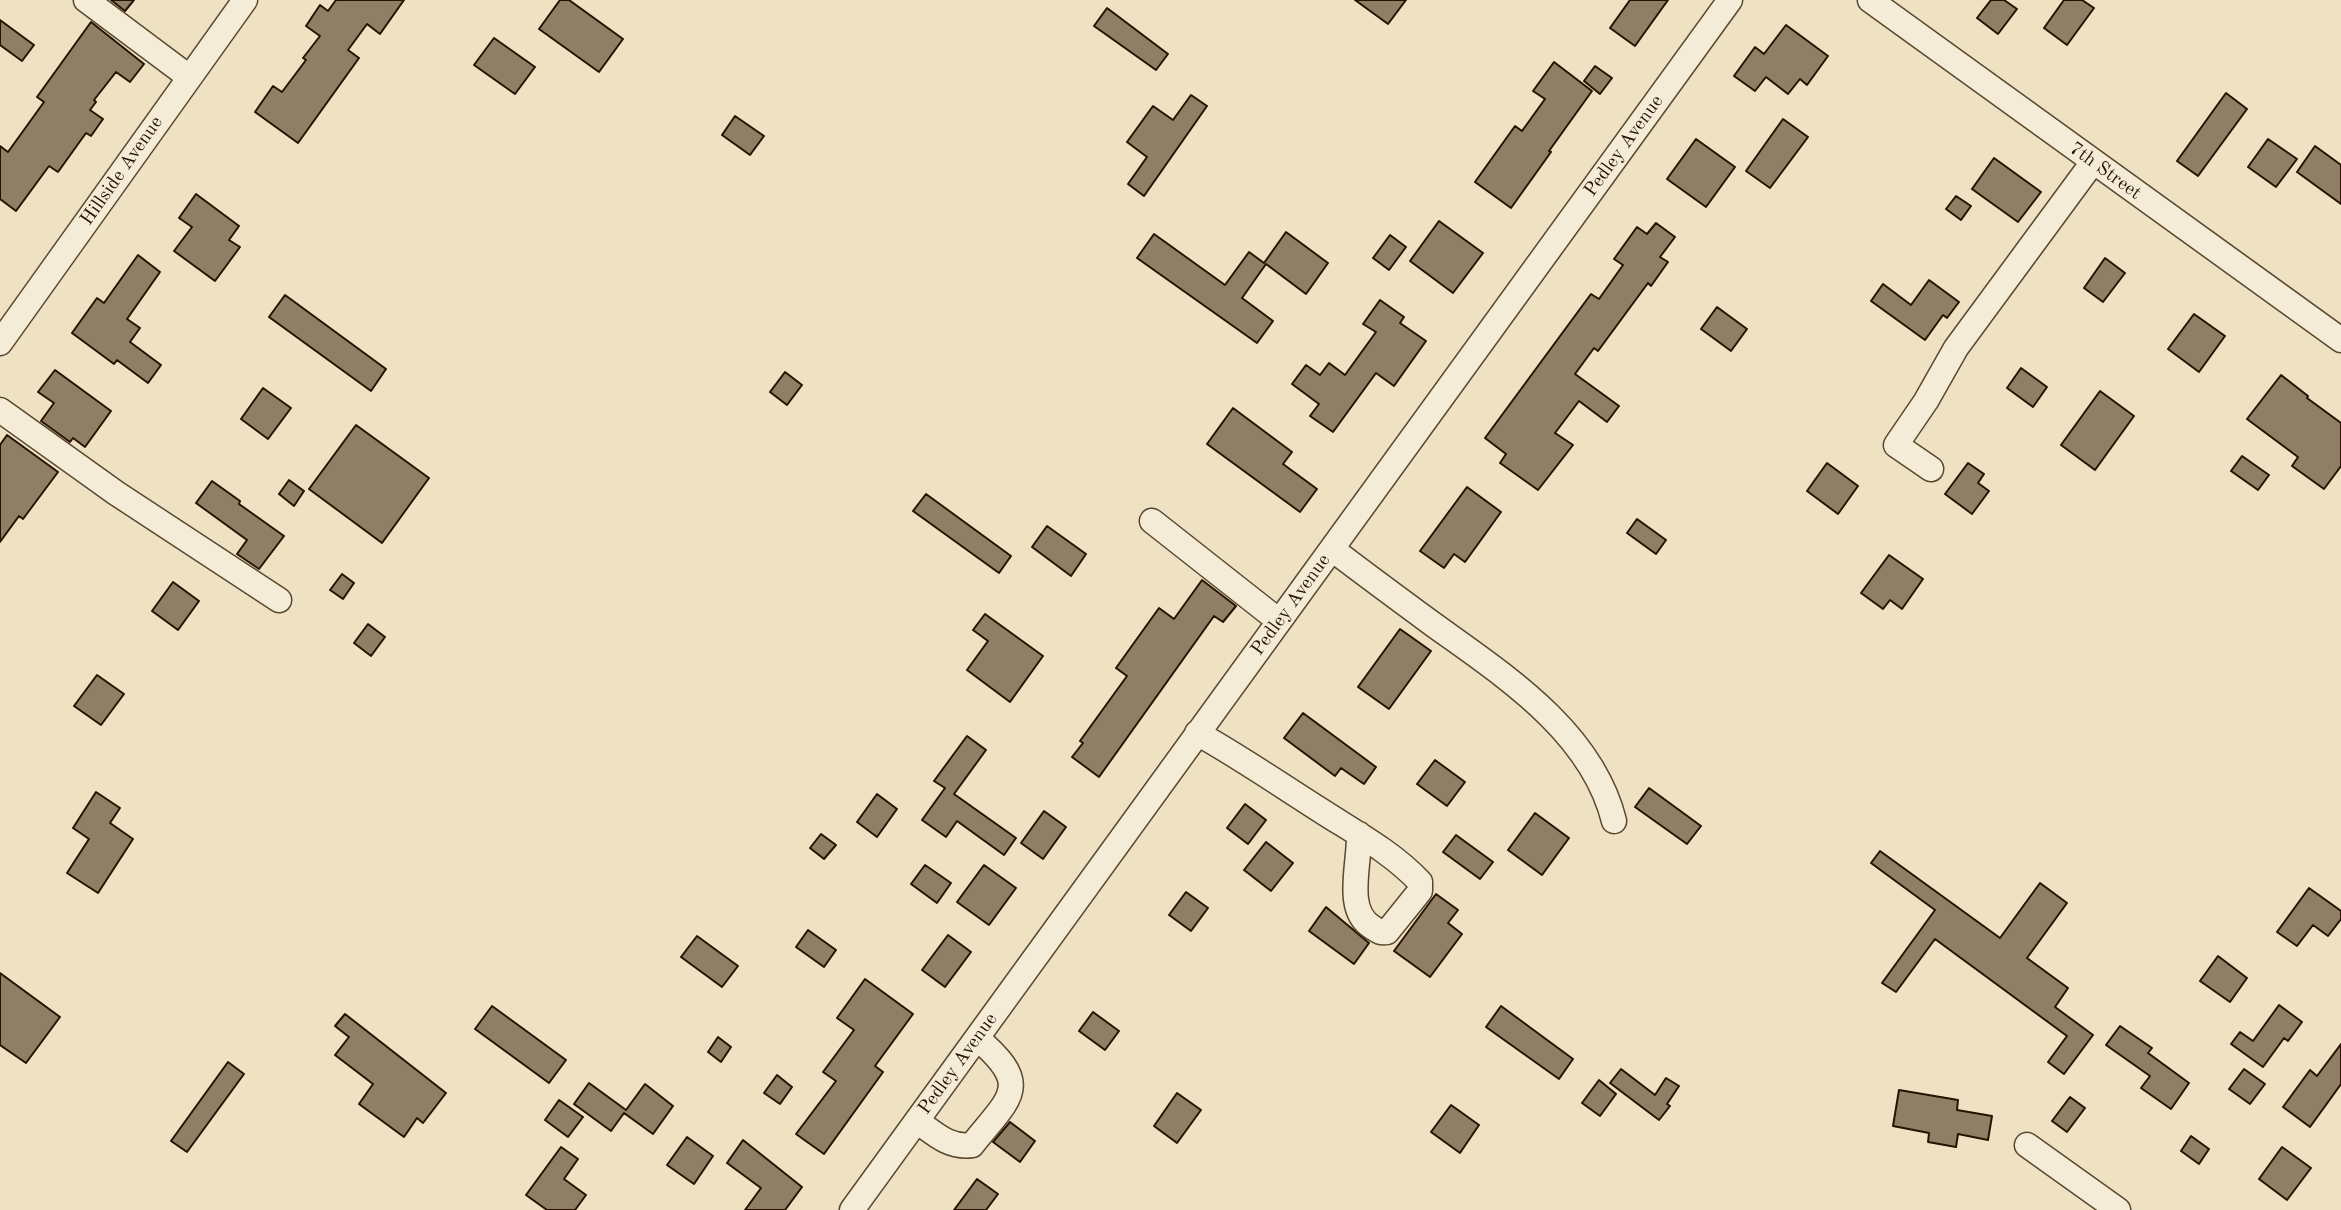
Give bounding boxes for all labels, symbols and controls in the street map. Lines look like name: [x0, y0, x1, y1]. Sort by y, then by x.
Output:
street label: Pedley Avenue: [1579, 91, 1669, 201]
street label: Hillside Avenue: [76, 112, 168, 230]
street label: 7th Street: [2064, 137, 2146, 205]
street label: Pedley Avenue: [1246, 550, 1336, 660]
street label: Pedley Avenue: [913, 1009, 1003, 1119]

